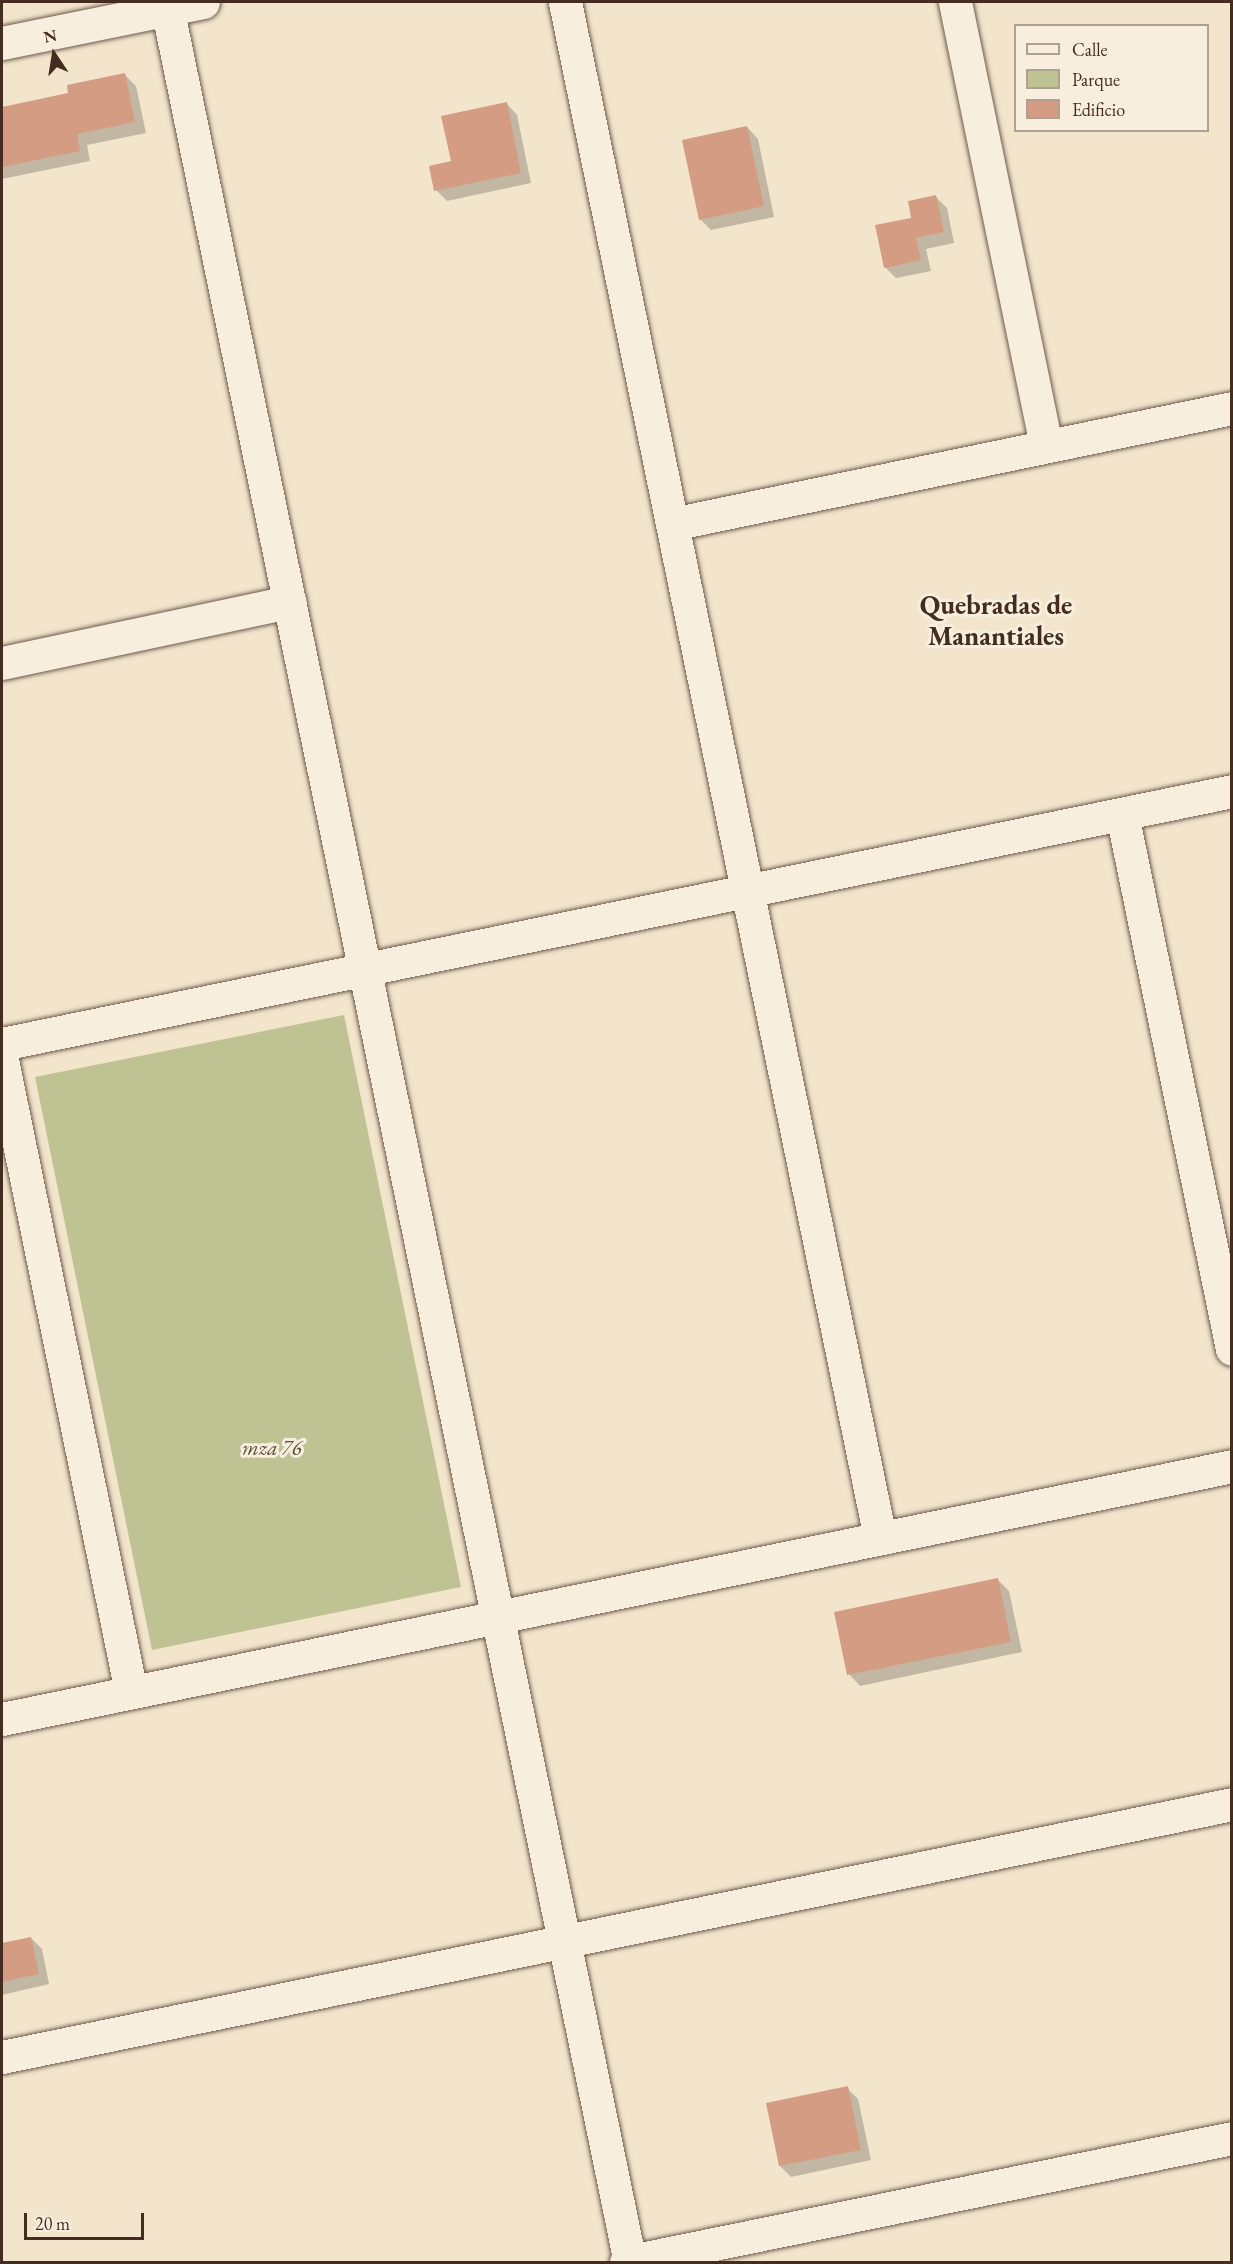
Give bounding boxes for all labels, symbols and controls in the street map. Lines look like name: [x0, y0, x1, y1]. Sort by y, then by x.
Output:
north arrow: [24, 24, 84, 84]
text: N: [42, 24, 59, 48]
legend: [1014, 24, 1209, 132]
text: Calle: [1072, 38, 1108, 61]
text: Parque: [1072, 68, 1120, 91]
text: Edificio: [1072, 98, 1125, 121]
district label: Quebradas de Manantiales: [920, 588, 1072, 651]
park label: mza 76: [242, 1435, 302, 1461]
scale bar: [27, 2201, 147, 2239]
text: 20 m: [35, 2212, 70, 2235]

